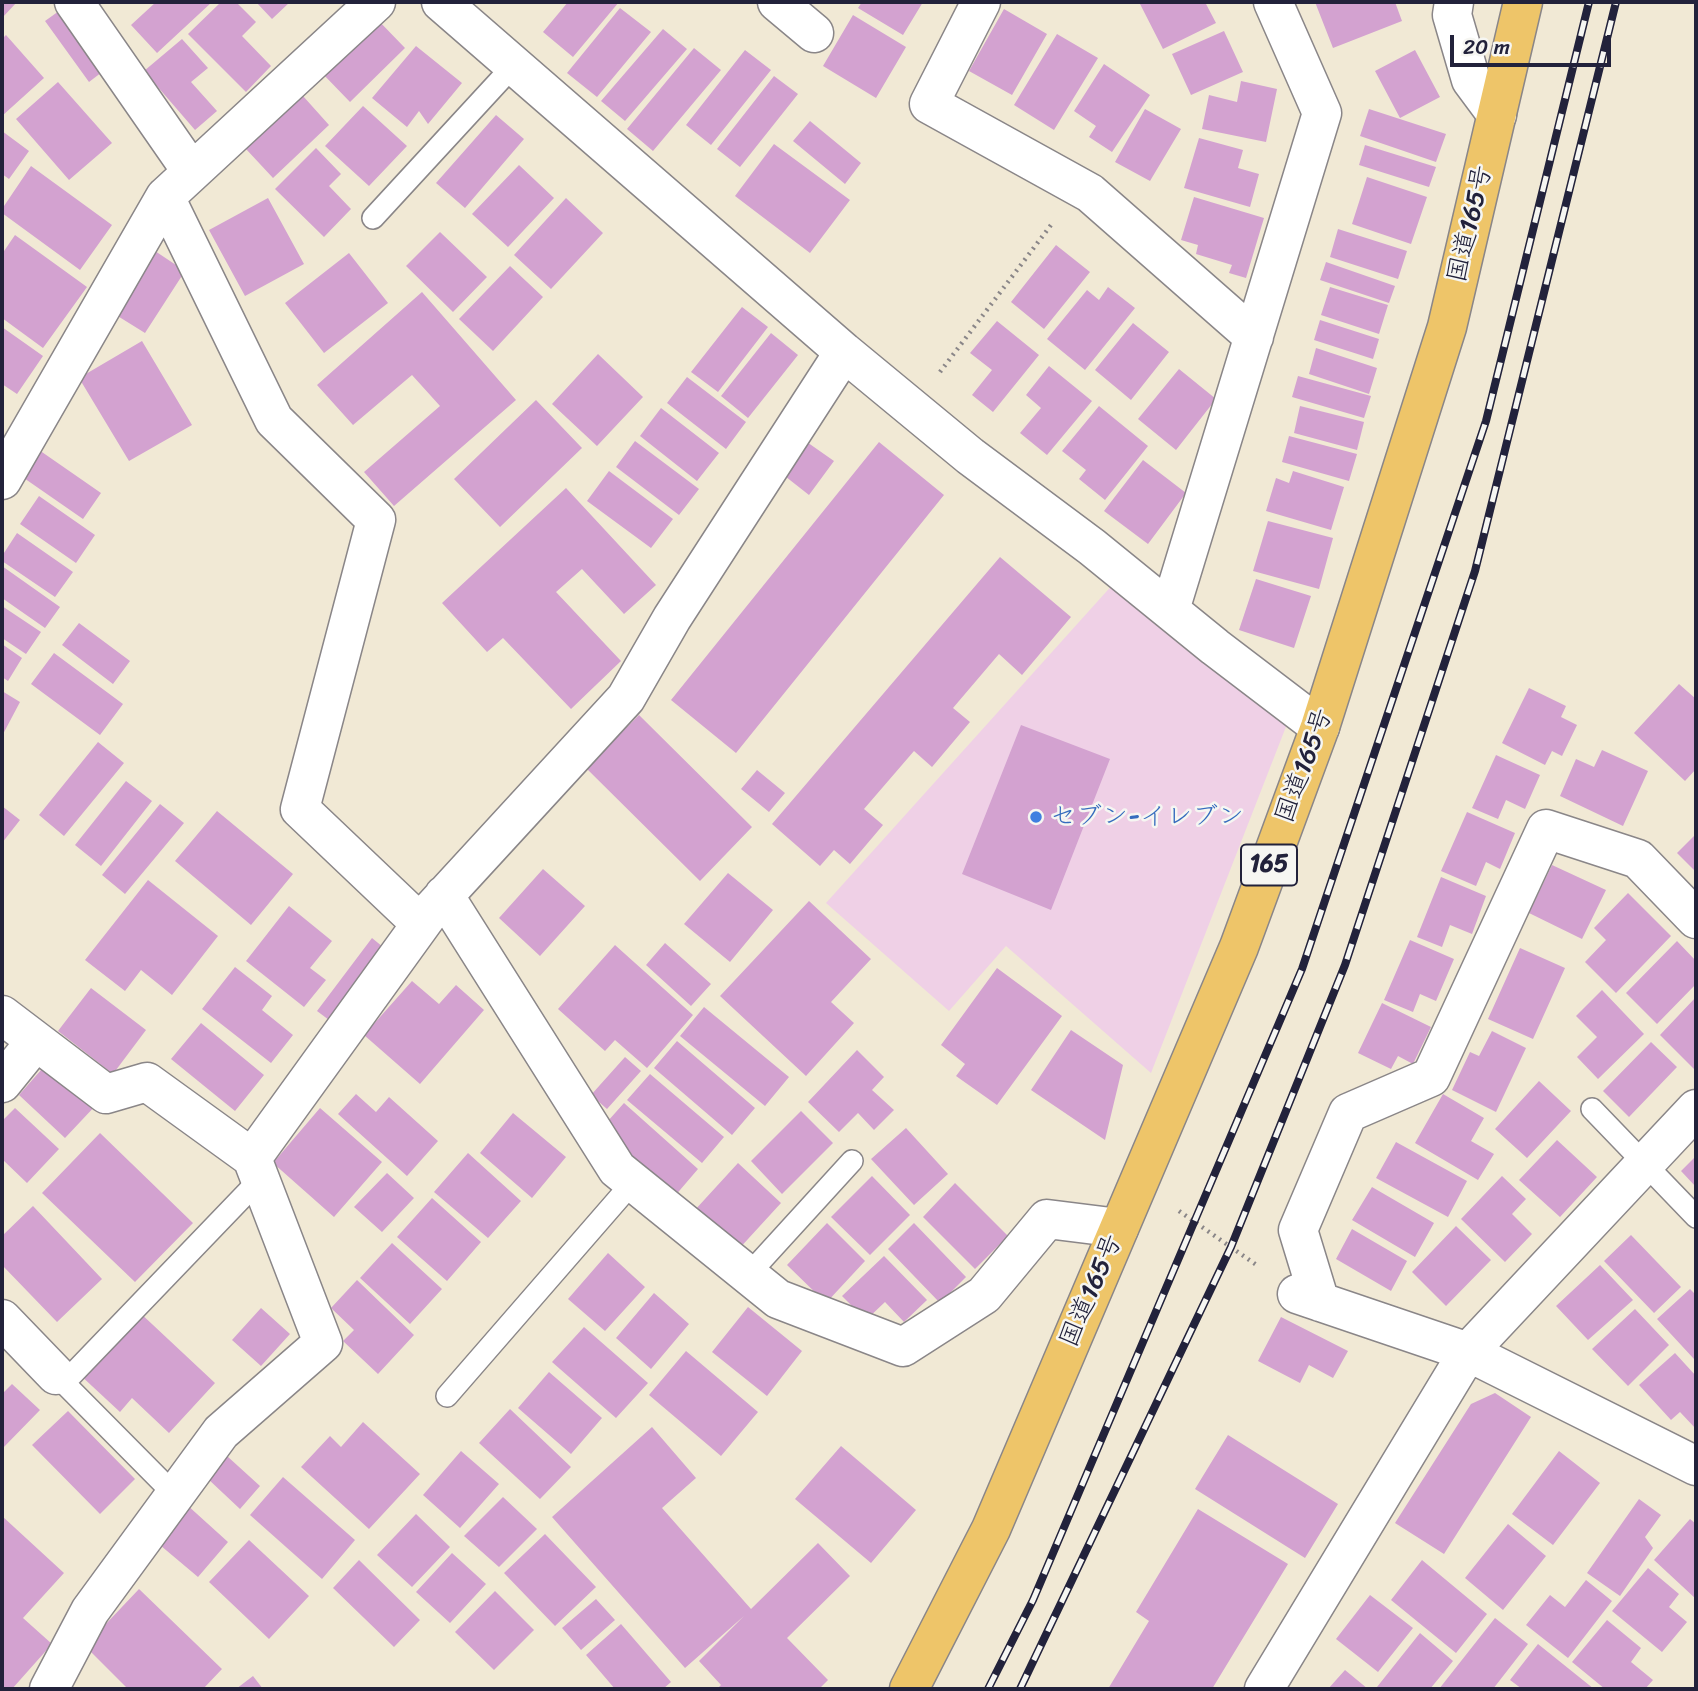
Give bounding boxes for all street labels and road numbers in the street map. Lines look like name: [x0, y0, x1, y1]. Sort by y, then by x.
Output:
street label: 国道165号: [1442, 162, 1500, 286]
street label: 国道165号: [1270, 704, 1340, 828]
road number: 165: [1241, 844, 1297, 886]
street label: 国道165号: [1054, 1230, 1130, 1352]

